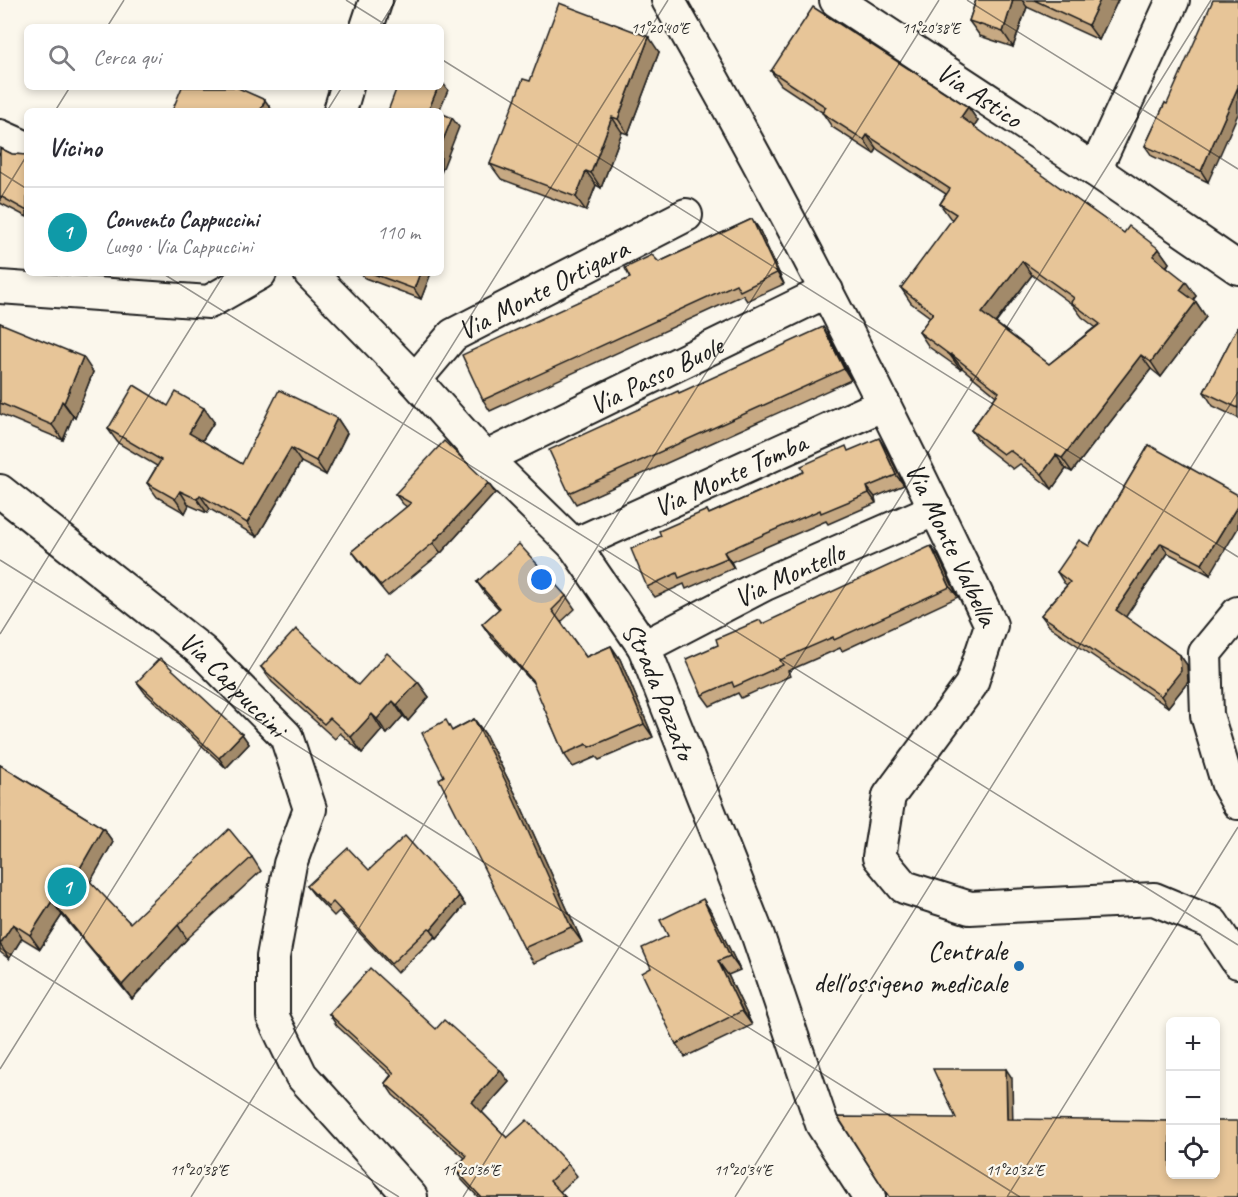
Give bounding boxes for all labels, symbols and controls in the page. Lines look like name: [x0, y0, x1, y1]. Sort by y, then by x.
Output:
text: 11°20'40"E: [631, 19, 691, 38]
text: 11°20'38"E: [902, 19, 962, 38]
search box: [24, 24, 444, 90]
icon: search: [45, 41, 78, 74]
text: Cerca qui: [93, 43, 161, 71]
street label: Via Astico: [930, 54, 1031, 136]
text: Vicino: [48, 131, 102, 164]
text: Convento Cappuccini: [105, 206, 259, 234]
text: 1: [63, 220, 72, 245]
text: 110 m: [377, 220, 420, 245]
street label: Via Monte Ortigara: [452, 230, 636, 347]
text: Luogo · Via Cappuccini: [105, 234, 253, 259]
street label: Via Passo Buole: [583, 326, 730, 422]
street label: Via Monte Tomba: [648, 423, 814, 524]
street label: Via Monte Valbella: [898, 457, 1007, 633]
street label: Via Montello: [728, 533, 852, 615]
your location: [527, 565, 556, 594]
street label: Strada Pozzato: [614, 615, 705, 767]
street label: Via Cappuccini: [173, 623, 297, 747]
pin: 1: [48, 864, 86, 910]
place label: Centrale dell'ossigeno medicale: [813, 933, 1009, 1000]
marker: Centrale dell'ossigeno medicale: [1012, 959, 1026, 973]
map controls: [1166, 1017, 1220, 1179]
button: +: [1166, 1017, 1220, 1071]
button: −: [1166, 1071, 1220, 1125]
button: locate: [1166, 1125, 1220, 1179]
text: 11°20'38"E: [170, 1161, 230, 1180]
text: 11°20'36"E: [442, 1161, 502, 1180]
text: 11°20'34"E: [714, 1161, 774, 1180]
text: 11°20'32"E: [986, 1161, 1046, 1180]

